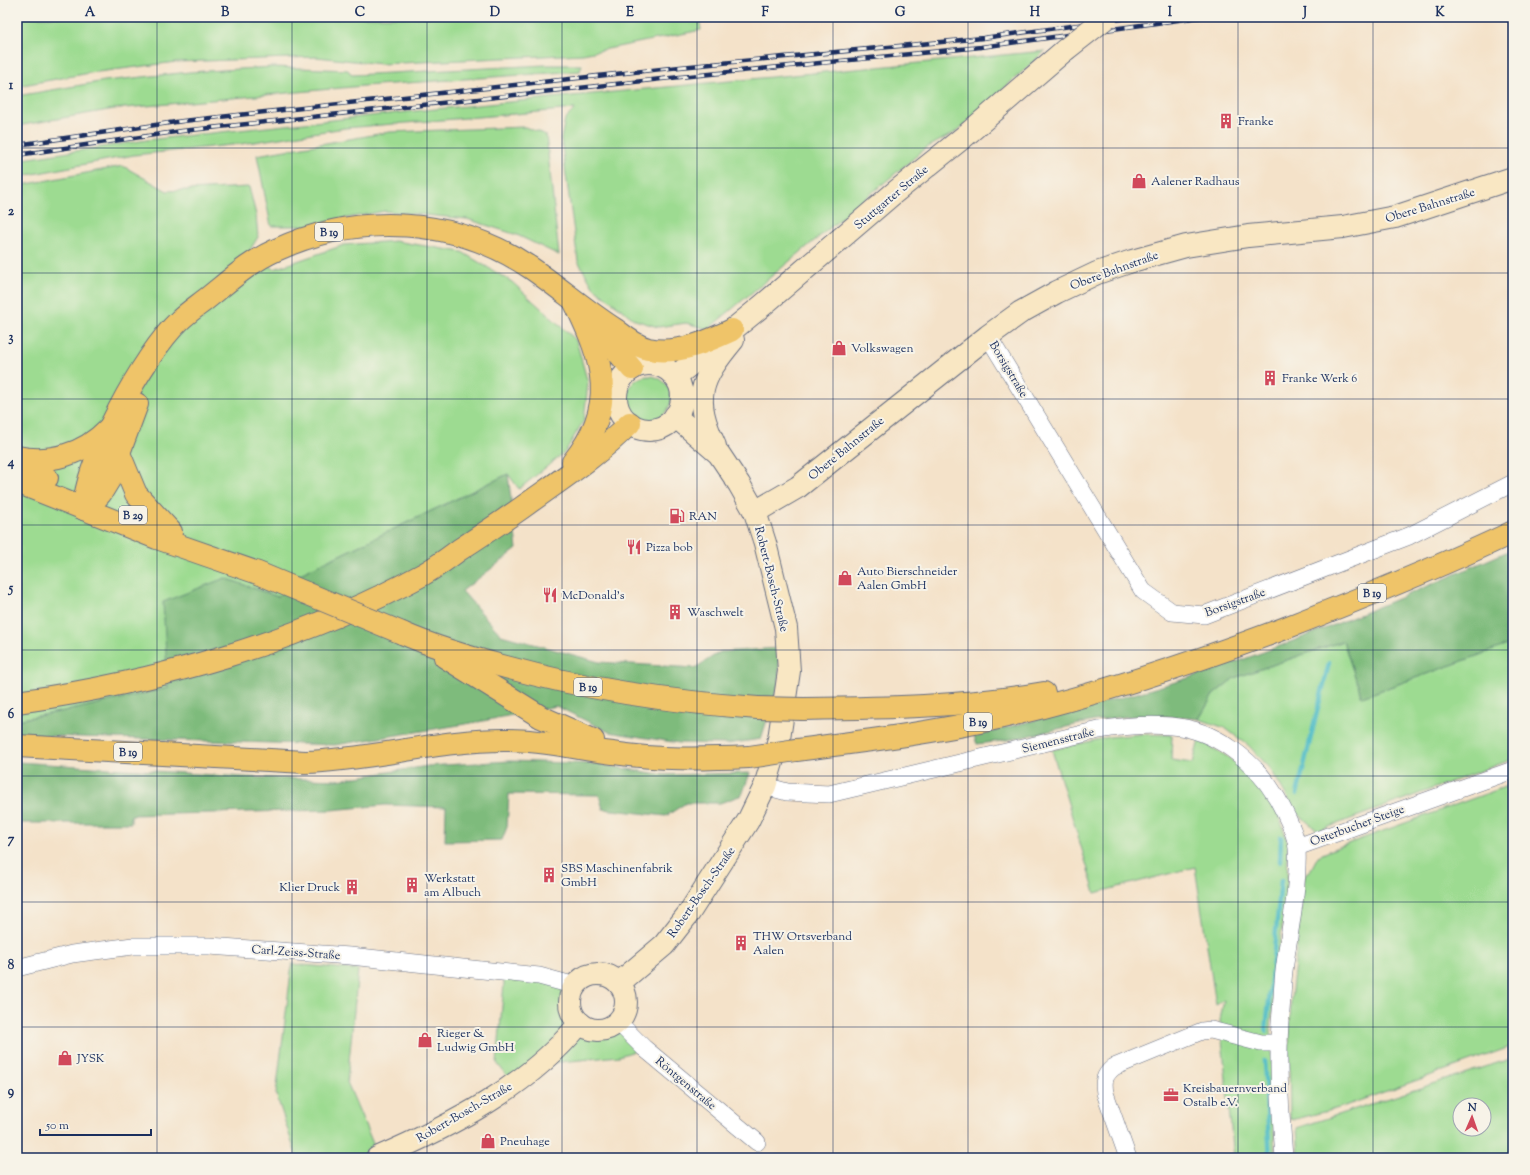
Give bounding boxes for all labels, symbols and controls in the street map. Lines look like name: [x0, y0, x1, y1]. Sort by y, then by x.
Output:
text: A: [85, 4, 96, 22]
text: B: [221, 4, 230, 22]
text: C: [355, 4, 365, 22]
text: D: [490, 4, 500, 22]
text: E: [626, 4, 634, 22]
text: F: [761, 4, 769, 22]
text: G: [895, 4, 906, 22]
text: H: [1030, 4, 1041, 22]
text: I: [1168, 4, 1173, 22]
text: J: [1302, 4, 1307, 22]
text: K: [1435, 4, 1445, 22]
text: 1: [9, 77, 14, 95]
building icon: Franke: [1217, 112, 1235, 130]
place label: Franke: [1238, 113, 1274, 131]
street label: Stuttgarter Straße: [851, 161, 933, 234]
shop icon: Aalener Radhaus: [1130, 172, 1148, 190]
place label: Aalener Radhaus: [1151, 173, 1240, 191]
street label: Obere Bahnstraße: [1383, 184, 1478, 228]
text: 2: [8, 203, 15, 221]
road number: B 19: [315, 223, 343, 241]
street label: Obere Bahnstraße: [1068, 246, 1162, 295]
text: 3: [8, 329, 14, 347]
street label: Borsigstraße: [984, 338, 1032, 402]
shop icon: Volkswagen: [830, 339, 848, 357]
place label: Volkswagen: [851, 340, 914, 358]
building icon: Franke Werk 6: [1261, 369, 1279, 387]
place label: Franke Werk 6: [1282, 370, 1357, 388]
street label: Obere Bahnstraße: [805, 412, 889, 485]
text: 4: [7, 454, 15, 472]
road number: B 29: [119, 506, 147, 524]
fuel station icon: RAN: [668, 507, 686, 525]
place label: RAN: [689, 508, 717, 526]
street label: Robert-Bosch-Straße: [749, 525, 793, 634]
restaurant icon: Pizza bob: [625, 538, 643, 556]
place label: Pizza bob: [646, 539, 693, 557]
place label: Auto Bierschneider Aalen GmbH: [857, 563, 958, 595]
shop icon: Auto Bierschneider Aalen GmbH: [836, 569, 854, 587]
text: 5: [8, 580, 14, 598]
street label: Borsigstraße: [1203, 584, 1269, 622]
road number: B 19: [1358, 584, 1386, 602]
restaurant icon: McDonald's: [541, 586, 559, 604]
place label: McDonald's: [562, 587, 625, 605]
building icon: Waschwelt: [666, 603, 684, 621]
place label: Waschwelt: [687, 604, 744, 622]
road number: B 19: [574, 678, 602, 696]
text: 6: [8, 706, 15, 724]
road number: B 19: [964, 713, 992, 731]
street label: Siemensstraße: [1020, 723, 1097, 759]
road number: B 19: [114, 743, 142, 761]
street label: Osterbucher Steige: [1308, 800, 1407, 851]
text: 7: [8, 831, 15, 849]
street label: Robert-Bosch-Straße: [663, 843, 740, 942]
place label: SBS Maschinenfabrik GmbH: [561, 860, 673, 892]
building icon: SBS Maschinenfabrik GmbH: [540, 866, 558, 884]
place label: Werkstatt am Albuch: [424, 870, 481, 902]
building icon: Werkstatt am Albuch: [403, 876, 421, 894]
building icon: Klier Druck: [343, 878, 361, 896]
place label: Klier Druck: [279, 879, 340, 897]
place label: THW Ortsverband Aalen: [753, 928, 852, 960]
building icon: THW Ortsverband Aalen: [732, 934, 750, 952]
street label: Carl-Zeiss-Straße: [251, 941, 341, 965]
text: 8: [8, 957, 15, 975]
place label: Rieger & Ludwig GmbH: [437, 1025, 515, 1057]
shop icon: Rieger & Ludwig GmbH: [416, 1031, 434, 1049]
shop icon: JYSK: [56, 1049, 74, 1067]
place label: JYSK: [76, 1050, 105, 1068]
street label: Röntgenstraße: [651, 1053, 720, 1115]
street label: Robert-Bosch-Straße: [413, 1078, 516, 1148]
place label: Kreisbauernverband Ostalb e.V.: [1183, 1080, 1287, 1112]
text: 9: [8, 1083, 15, 1101]
office icon: Kreisbauernverband Ostalb e.V.: [1162, 1086, 1180, 1104]
north arrow: [1452, 1097, 1492, 1137]
text: N: [1467, 1100, 1477, 1116]
scale bar: [40, 1111, 151, 1137]
text: 50 m: [45, 1117, 69, 1135]
shop icon: Pneuhage: [479, 1132, 497, 1150]
place label: Pneuhage: [500, 1133, 550, 1151]

